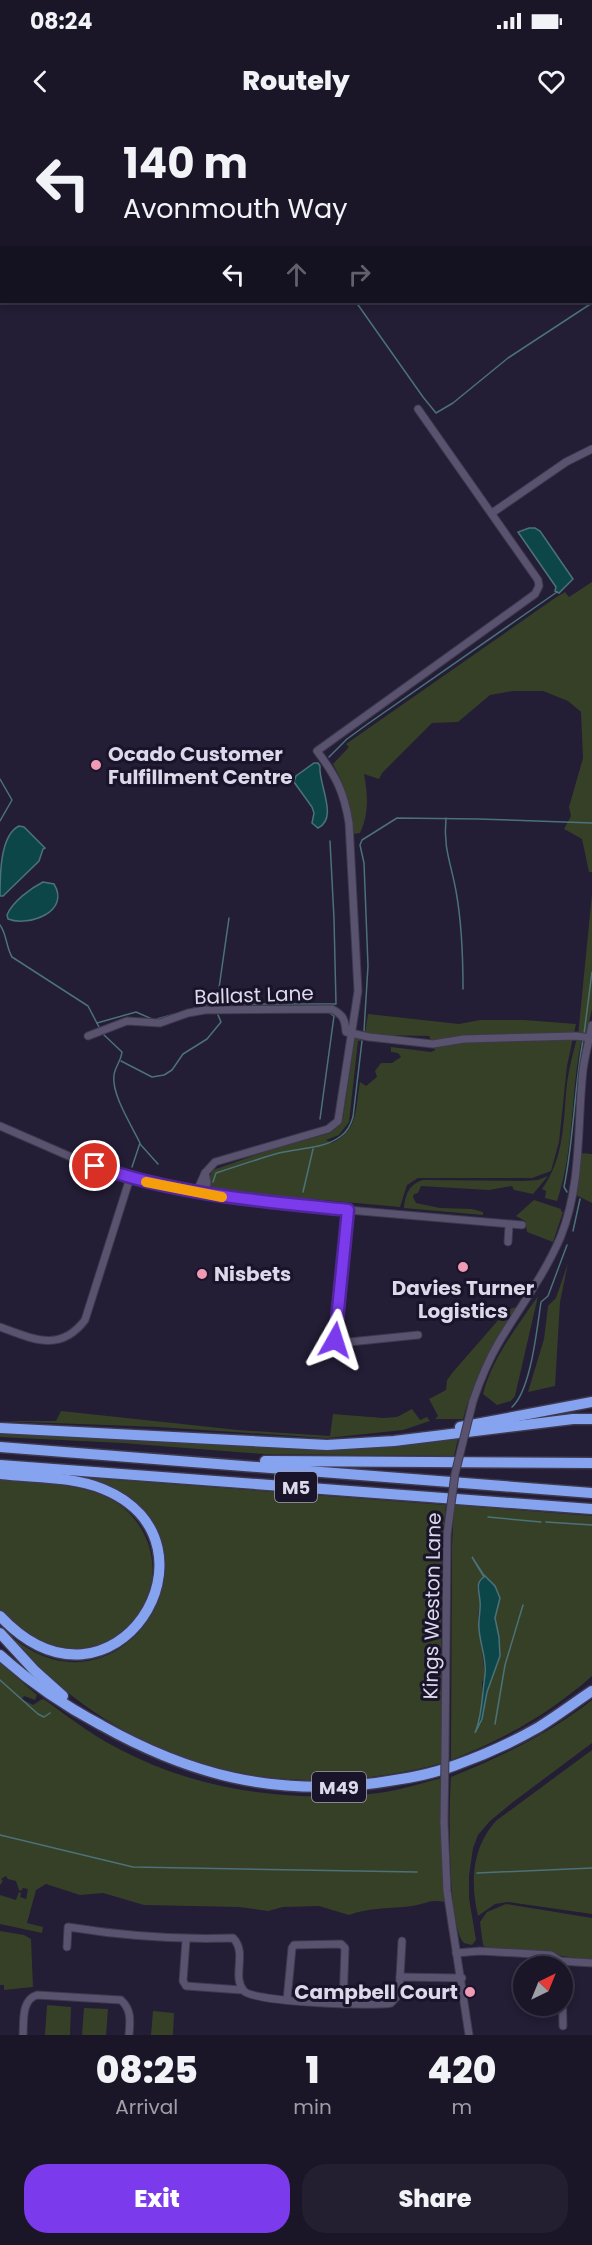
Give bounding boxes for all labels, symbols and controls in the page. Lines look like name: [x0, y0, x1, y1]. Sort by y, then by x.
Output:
text: 08:24: [30, 6, 92, 37]
text: Routely: [242, 62, 350, 99]
icon: back: [24, 65, 57, 98]
icon: heart: [535, 65, 568, 98]
text: 140 m: [123, 134, 248, 193]
icon: left: [24, 144, 102, 222]
text: Avonmouth Way: [123, 190, 347, 227]
icon: left: [217, 258, 250, 291]
icon: ahead: [280, 258, 313, 291]
icon: right: [343, 258, 376, 291]
place label: Ocado Customer Fulfillment Centre: [108, 740, 293, 791]
marker: Ocado Customer Fulfillment Centre: [89, 758, 103, 772]
street label: Ballast Lane: [194, 979, 314, 1011]
pin: [69, 1140, 120, 1191]
icon: arrive: [78, 1149, 111, 1182]
place label: Nisbets: [214, 1260, 291, 1288]
marker: Davies Turner Logistics: [456, 1260, 470, 1274]
marker: Nisbets: [195, 1267, 209, 1281]
place label: Davies Turner Logistics: [392, 1274, 535, 1325]
position arrow: [303, 1308, 367, 1372]
road number: M5: [275, 1472, 317, 1502]
street label: Kings Weston Lane: [416, 1512, 448, 1700]
road number: M49: [312, 1772, 366, 1802]
north arrow: [513, 1956, 573, 2016]
map controls: [513, 1956, 573, 2016]
place label: Campbell Court: [294, 1978, 458, 2006]
marker: Campbell Court: [463, 1985, 477, 1999]
text: 08:25: [96, 2045, 198, 2096]
text: 1: [306, 2045, 319, 2096]
text: 420: [427, 2045, 496, 2096]
text: Arrival: [115, 2093, 178, 2121]
text: min: [293, 2093, 332, 2121]
text: m: [452, 2093, 472, 2121]
button: Exit: [24, 2164, 290, 2233]
button: Share: [302, 2164, 568, 2233]

